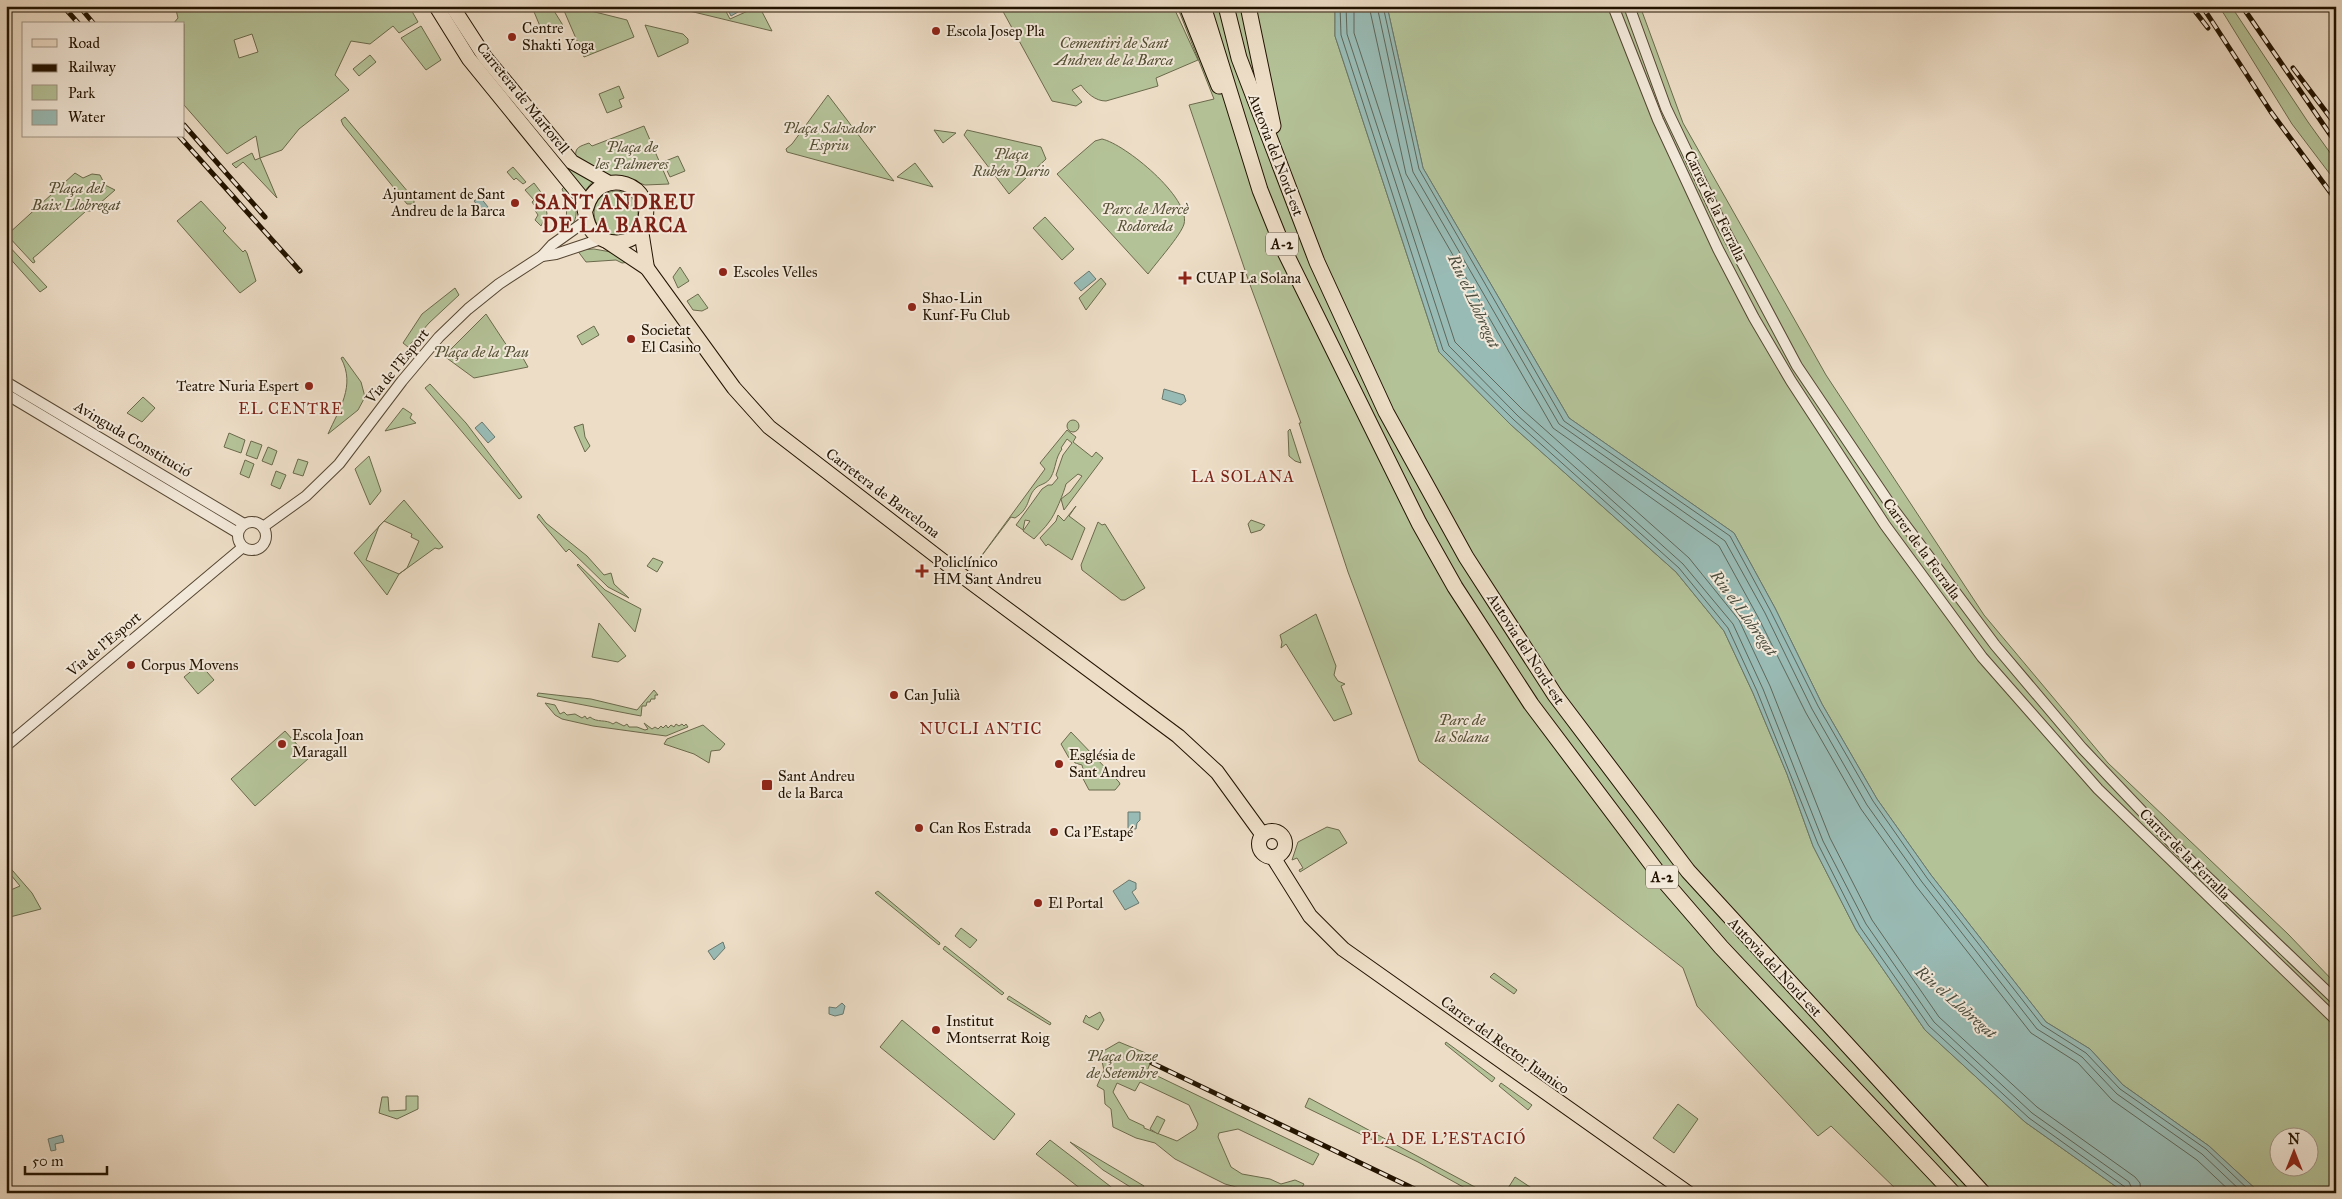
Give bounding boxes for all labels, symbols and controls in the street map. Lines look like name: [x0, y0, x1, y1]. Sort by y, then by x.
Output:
place label: Centre Shakti Yoga: [522, 19, 595, 54]
legend: [22, 22, 185, 138]
place label: Escola Josep Pla: [946, 22, 1045, 41]
marker: Escola Josep Pla: [930, 25, 942, 37]
marker: Centre Shakti Yoga: [506, 31, 518, 43]
text: Road: [68, 34, 100, 52]
park label: Cementiri de Sant Andreu de la Barca: [1053, 34, 1173, 69]
street label: Carretera de Martorell: [473, 39, 574, 158]
text: Railway: [68, 58, 117, 76]
text: Park: [68, 84, 95, 102]
street label: Autovia del Nord-est: [1244, 91, 1308, 219]
text: Water: [68, 108, 105, 126]
park label: Plaça Salvador Espriu: [783, 119, 876, 155]
park label: Plaça de les Palmeres: [594, 138, 669, 173]
park label: Plaça Rubén Dario: [971, 145, 1050, 180]
street label: Carrer de la Ferralla: [1680, 148, 1750, 265]
park label: Plaça del Baix Llobregat: [31, 179, 122, 214]
place label: Ajuntament de Sant Andreu de la Barca: [382, 185, 506, 220]
district label: SANT ANDREU DE LA BARCA: [535, 190, 696, 237]
marker: Ajuntament de Sant Andreu de la Barca: [509, 197, 521, 209]
park label: Parc de Mercè Rodoreda: [1101, 200, 1189, 235]
road number: A-2: [1266, 232, 1298, 255]
water label: Riu el Llobregat: [1444, 250, 1504, 352]
place label: Escoles Velles: [733, 263, 818, 281]
marker: Escoles Velles: [717, 266, 729, 278]
place label: CUAP La Solana: [1196, 269, 1302, 287]
marker: CUAP La Solana: [1178, 271, 1192, 285]
place label: Shao-Lin Kunf-Fu Club: [922, 289, 1010, 324]
marker: Shao-Lin Kunf-Fu Club: [906, 301, 918, 313]
place label: Societat El Casino: [641, 321, 701, 356]
street label: Via de l'Esport: [361, 324, 433, 408]
marker: Societat El Casino: [625, 333, 637, 345]
park label: Plaça de la Pau: [433, 343, 529, 361]
place label: Teatre Nuria Espert: [176, 377, 300, 395]
marker: Teatre Nuria Espert: [303, 380, 315, 392]
street label: Avinguda Constitució: [70, 396, 195, 481]
district label: EL CENTRE: [238, 399, 344, 418]
street label: Carretera de Barcelona: [822, 444, 944, 542]
district label: LA SOLANA: [1191, 467, 1295, 486]
street label: Carrer de la Ferralla: [1879, 495, 1965, 604]
place label: Policlínico HM Sant Andreu: [933, 553, 1042, 588]
marker: Policlínico HM Sant Andreu: [915, 564, 929, 578]
water label: Riu el Llobregat: [1706, 566, 1782, 660]
street label: Autovia del Nord-est: [1483, 589, 1569, 709]
street label: Via de l'Esport: [63, 607, 145, 681]
place label: Corpus Movens: [141, 656, 238, 674]
marker: Corpus Movens: [125, 659, 137, 671]
place label: Can Julià: [904, 686, 961, 705]
marker: Can Julià: [888, 689, 900, 701]
park label: Parc de la Solana: [1434, 711, 1489, 746]
district label: NUCLI ANTIC: [920, 719, 1042, 738]
place label: Escola Joan Maragall: [292, 726, 364, 761]
marker: Escola Joan Maragall: [276, 738, 288, 750]
place label: Església de Sant Andreu: [1069, 746, 1146, 781]
marker: Església de Sant Andreu: [1053, 758, 1065, 770]
place label: Sant Andreu de la Barca: [778, 767, 855, 802]
marker: Sant Andreu de la Barca: [760, 778, 774, 792]
street label: Carrer de la Ferralla: [2136, 805, 2235, 904]
place label: Can Ros Estrada: [929, 819, 1032, 837]
marker: Can Ros Estrada: [913, 822, 925, 834]
place label: Ca l'Estapé: [1064, 823, 1134, 841]
marker: Ca l'Estapé: [1048, 826, 1060, 838]
road number: A-2: [1646, 866, 1678, 889]
place label: El Portal: [1048, 894, 1104, 912]
marker: El Portal: [1032, 897, 1044, 909]
street label: Autovia del Nord-est: [1724, 913, 1826, 1021]
water label: Riu el Llobregat: [1911, 961, 2001, 1043]
street label: Carrer del Rector Juanico: [1436, 992, 1573, 1099]
place label: Institut Montserrat Roig: [946, 1012, 1050, 1047]
marker: Institut Montserrat Roig: [930, 1024, 942, 1036]
park label: Plaça Onze de Setembre: [1086, 1047, 1158, 1082]
north arrow: [2270, 1126, 2320, 1176]
district label: PLA DE L'ESTACIÓ: [1362, 1127, 1527, 1148]
text: N: [2288, 1131, 2300, 1148]
scale bar: [25, 1144, 108, 1176]
text: 50 m: [32, 1152, 64, 1170]

